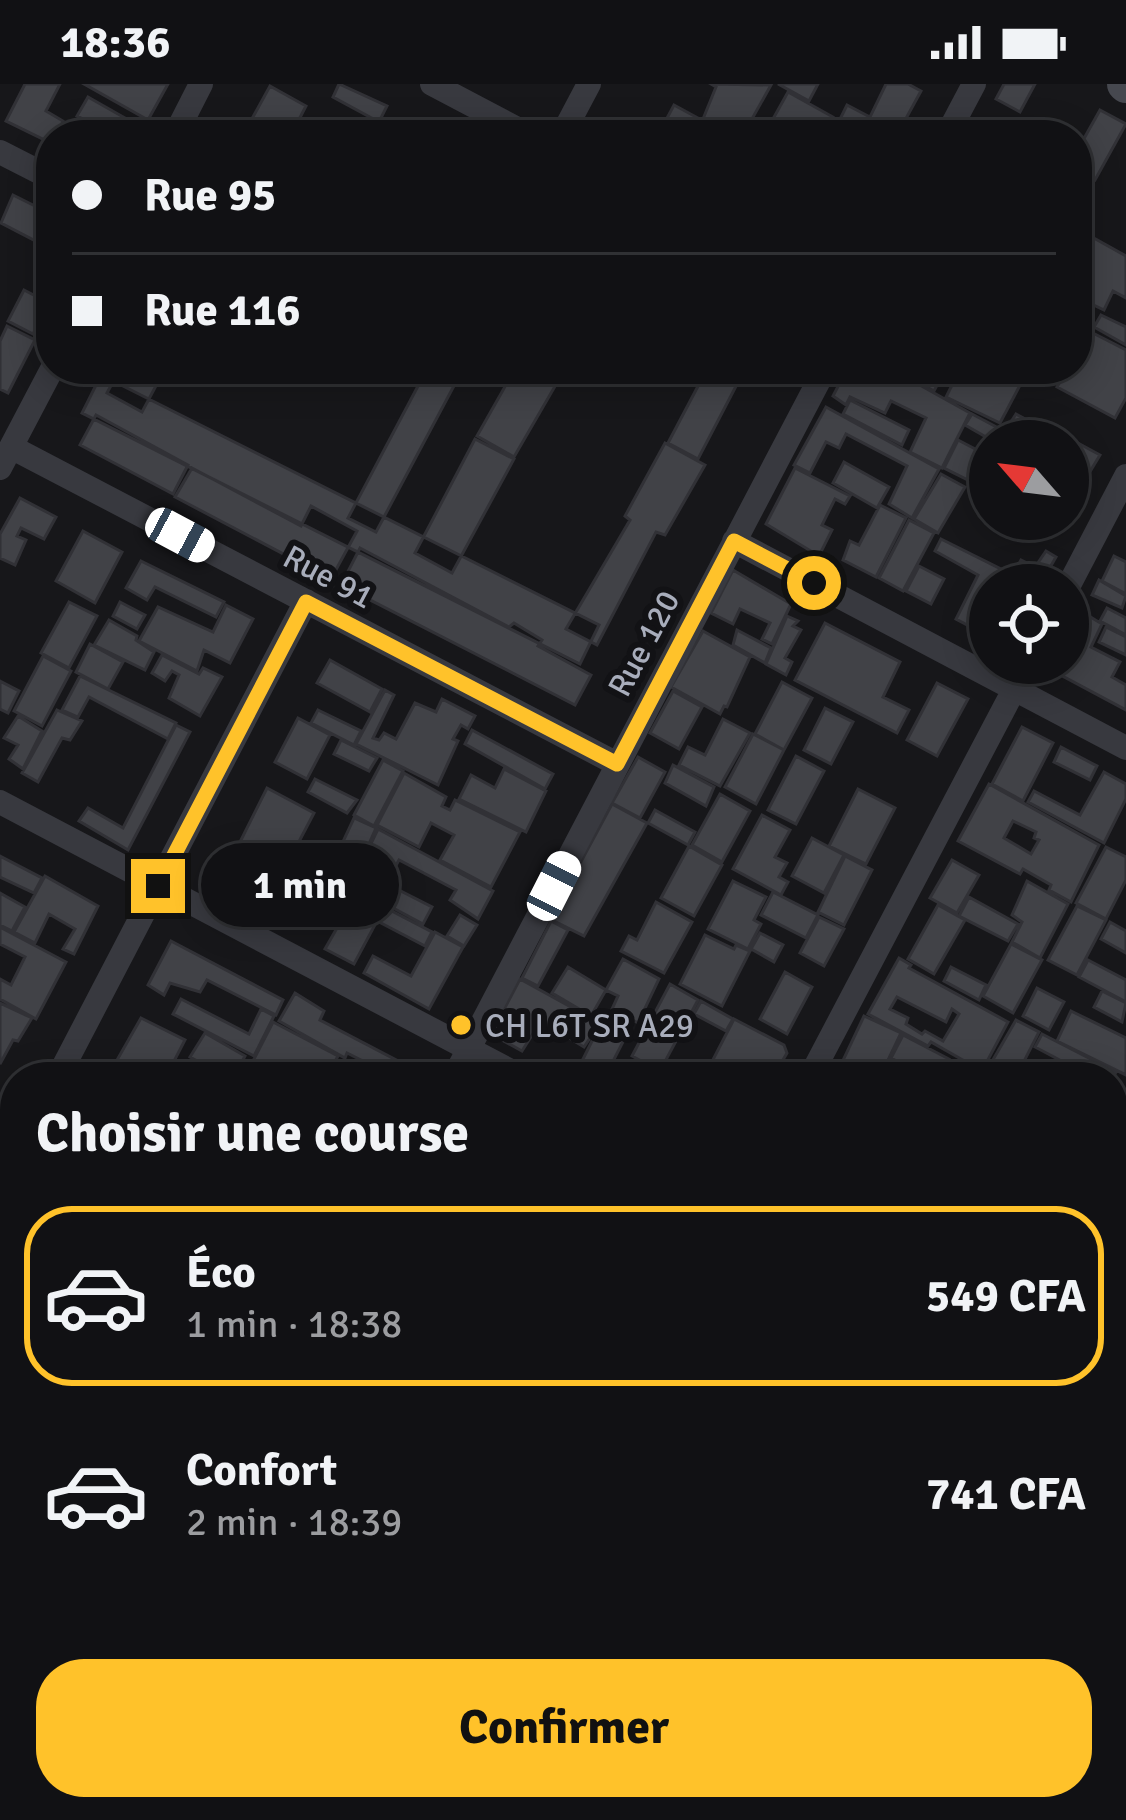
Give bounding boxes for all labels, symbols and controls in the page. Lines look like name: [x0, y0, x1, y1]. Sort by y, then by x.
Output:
text: 18:36: [60, 15, 170, 70]
text: Rue 95: [144, 168, 276, 223]
text: Rue 116: [144, 283, 301, 338]
north arrow: [969, 420, 1089, 540]
map controls: [969, 420, 1089, 684]
car: [140, 502, 220, 568]
street label: Rue 91: [276, 537, 381, 618]
route start: [787, 556, 841, 610]
button: locate: [969, 564, 1089, 684]
street label: Rue 120: [599, 584, 689, 704]
callout: 1 min: [200, 844, 398, 928]
car: [522, 846, 586, 926]
route end: [131, 859, 185, 913]
text: 1 min: [253, 861, 347, 909]
place label: CH L6T SR A29: [485, 1006, 694, 1047]
marker: CH L6T SR A29: [448, 1012, 474, 1038]
text: Choisir une course: [36, 1100, 469, 1167]
icon: car: [42, 1242, 150, 1350]
text: Éco: [186, 1245, 256, 1300]
text: 549 CFA: [926, 1269, 1086, 1324]
text: 1 min · 18:38: [186, 1300, 402, 1348]
icon: car: [42, 1440, 150, 1548]
text: Confort: [186, 1443, 337, 1498]
text: 741 CFA: [926, 1467, 1086, 1522]
text: 2 min · 18:39: [186, 1498, 402, 1546]
button: Confirmer: [36, 1659, 1092, 1797]

